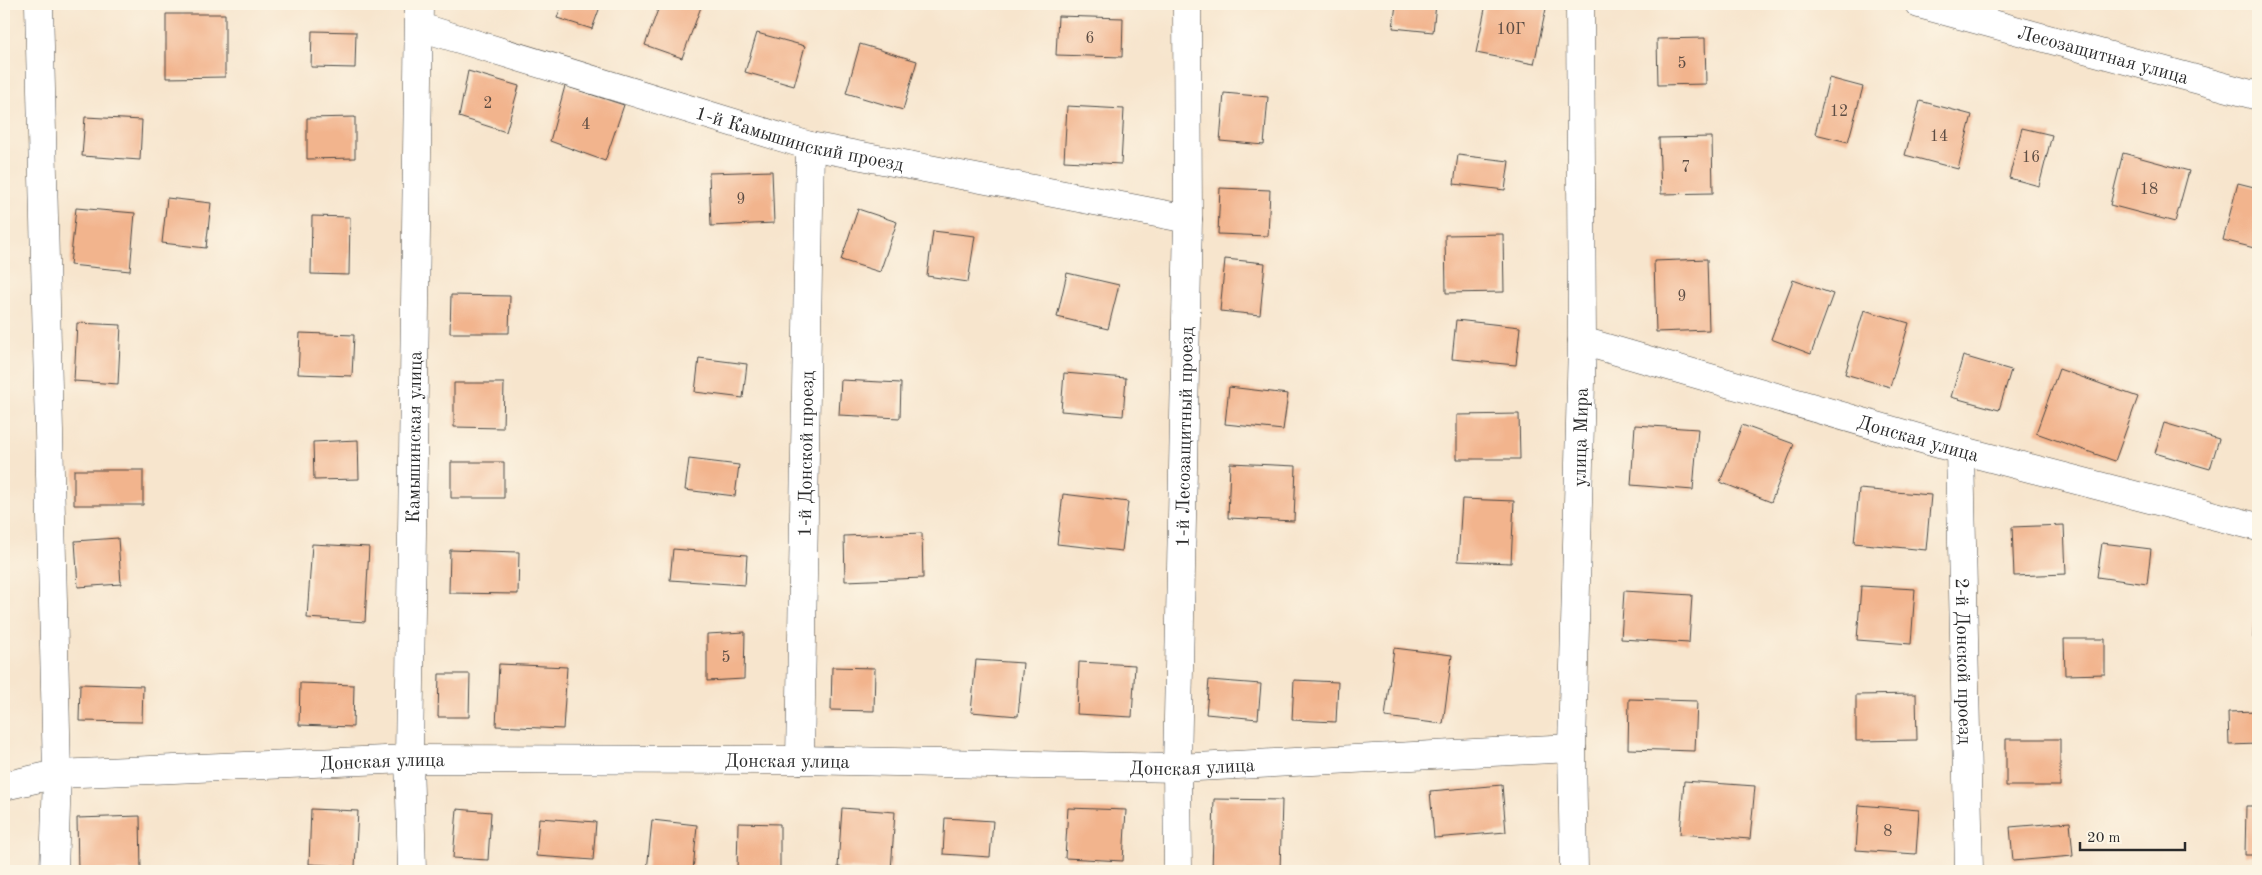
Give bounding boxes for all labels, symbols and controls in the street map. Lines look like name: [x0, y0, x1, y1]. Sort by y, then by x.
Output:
house number: 10Г: [1497, 22, 1525, 38]
street label: Лесозащитная улица: [2015, 24, 2191, 89]
house number: 6: [1085, 31, 1095, 47]
house number: 5: [1677, 56, 1687, 72]
house number: 2: [483, 96, 493, 112]
house number: 12: [1830, 104, 1848, 120]
street label: 1-й Камышинский проезд: [693, 105, 906, 176]
house number: 4: [581, 117, 591, 133]
house number: 14: [1930, 129, 1948, 145]
house number: 16: [2022, 150, 2040, 166]
house number: 7: [1681, 160, 1691, 176]
house number: 18: [2140, 182, 2158, 198]
house number: 9: [736, 192, 746, 208]
house number: 9: [1677, 289, 1687, 305]
street label: 1-й Лесозащитный проезд: [1174, 326, 1198, 548]
street label: Камышинская улица: [405, 350, 426, 523]
street label: 1-й Донской проезд: [797, 370, 818, 537]
street label: улица Мира: [1571, 387, 1593, 487]
street label: Донская улица: [1855, 414, 1981, 467]
street label: 2-й Донской проезд: [1951, 578, 1973, 745]
house number: 5: [721, 650, 731, 666]
street label: Донская улица: [320, 752, 445, 775]
street label: Донская улица: [725, 753, 851, 773]
street label: Донская улица: [1130, 757, 1256, 780]
scale bar: [2080, 820, 2184, 852]
house number: 8: [1883, 824, 1893, 840]
text: 20 m: [2087, 831, 2121, 846]

